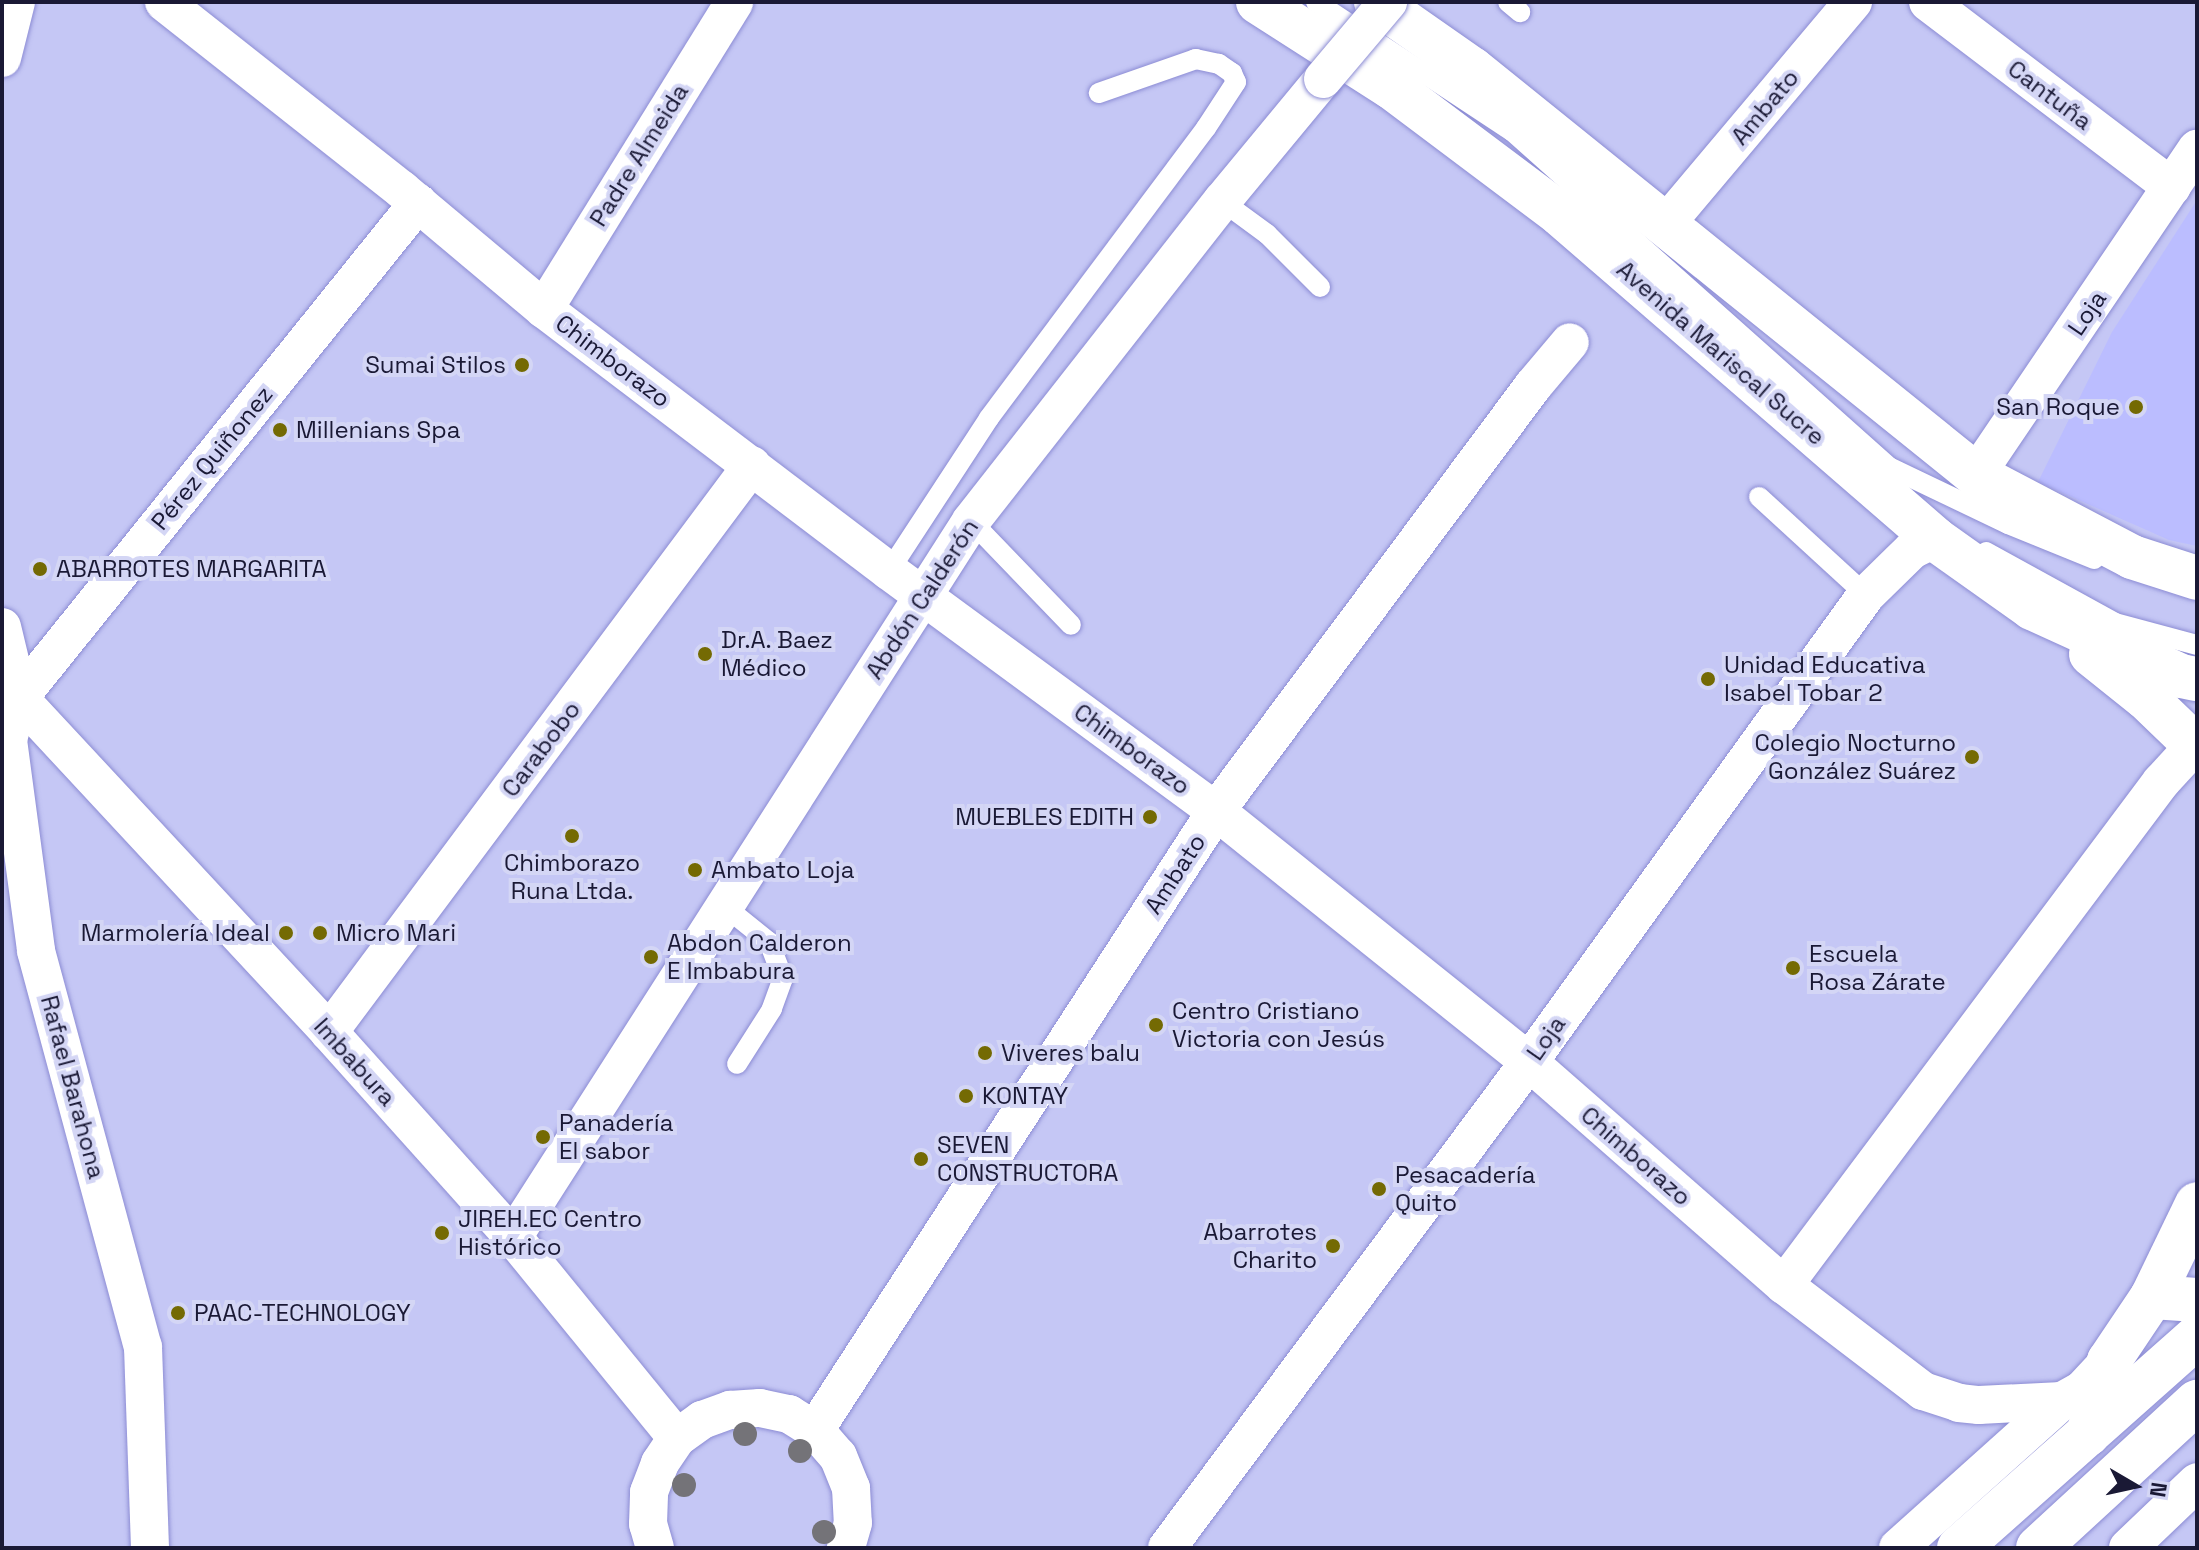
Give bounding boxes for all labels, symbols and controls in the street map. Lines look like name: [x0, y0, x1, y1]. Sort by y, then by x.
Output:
street label: Cantuña: [2002, 54, 2098, 136]
street label: Ambato: [1725, 63, 1805, 151]
street label: Padre Almeida: [584, 78, 694, 232]
street label: Avenida Mariscal Sucre: [1611, 255, 1831, 451]
street label: Loja: [2062, 285, 2112, 341]
street label: Chimborazo: [550, 309, 676, 413]
place label: Sumai Stilos: [365, 351, 506, 379]
marker: Sumai Stilos: [513, 356, 531, 374]
street label: Pérez Quiñonez: [145, 380, 279, 536]
place label: San Roque: [1996, 393, 2120, 421]
marker: San Roque: [2127, 398, 2145, 416]
place label: Millenians Spa: [296, 416, 460, 444]
marker: Millenians Spa: [271, 421, 289, 439]
street label: Abdón Calderón: [860, 514, 984, 684]
place label: ABARROTES MARGARITA: [56, 555, 327, 583]
marker: ABARROTES MARGARITA: [31, 560, 49, 578]
place label: Dr.A. Baez Médico: [721, 626, 833, 682]
marker: Dr.A. Baez Médico: [696, 645, 714, 663]
place label: Unidad Educativa Isabel Tobar 2: [1724, 651, 1925, 707]
marker: Unidad Educativa Isabel Tobar 2: [1699, 670, 1717, 688]
street label: Carabobo: [496, 696, 586, 802]
street label: Chimborazo: [1068, 697, 1196, 801]
place label: Colegio Nocturno González Suárez: [1754, 729, 1956, 785]
marker: Colegio Nocturno González Suárez: [1963, 748, 1981, 766]
place label: MUEBLES EDITH: [955, 803, 1134, 831]
marker: MUEBLES EDITH: [1141, 808, 1159, 826]
marker: Chimborazo Runa Ltda.: [563, 827, 581, 845]
street label: Ambato: [1138, 829, 1212, 919]
place label: Chimborazo Runa Ltda.: [504, 849, 640, 905]
place label: Ambato Loja: [711, 856, 854, 884]
marker: Ambato Loja: [686, 861, 704, 879]
place label: Marmolería Ideal: [81, 919, 270, 947]
place label: Micro Mari: [336, 919, 456, 947]
marker: Marmolería Ideal: [277, 924, 295, 942]
marker: Micro Mari: [311, 924, 329, 942]
place label: Abdon Calderon E Imbabura: [667, 929, 852, 985]
place label: Escuela Rosa Zárate: [1809, 940, 1946, 996]
marker: Abdon Calderon E Imbabura: [642, 948, 660, 966]
marker: Escuela Rosa Zárate: [1784, 959, 1802, 977]
street label: Rafael Barahona: [35, 992, 111, 1182]
place label: Centro Cristiano Victoria con Jesús: [1172, 997, 1385, 1053]
street label: Loja: [1521, 1010, 1571, 1066]
street label: Imbabura: [308, 1012, 402, 1112]
marker: Centro Cristiano Victoria con Jesús: [1147, 1016, 1165, 1034]
place label: Viveres balu: [1001, 1039, 1140, 1067]
marker: Viveres balu: [976, 1044, 994, 1062]
place label: KONTAY: [982, 1082, 1068, 1110]
marker: KONTAY: [957, 1087, 975, 1105]
street label: Chimborazo: [1575, 1100, 1697, 1212]
place label: Panadería El sabor: [559, 1109, 674, 1165]
marker: Panadería El sabor: [534, 1128, 552, 1146]
place label: SEVEN CONSTRUCTORA: [937, 1131, 1118, 1187]
marker: SEVEN CONSTRUCTORA: [912, 1150, 930, 1168]
place label: Pesacadería Quito: [1395, 1161, 1535, 1217]
marker: Pesacadería Quito: [1370, 1180, 1388, 1198]
place label: JIREH.EC Centro Histórico: [458, 1205, 642, 1261]
place label: Abarrotes Charito: [1203, 1218, 1317, 1274]
marker: JIREH.EC Centro Histórico: [433, 1224, 451, 1242]
marker: Abarrotes Charito: [1324, 1237, 1342, 1255]
place label: PAAC-TECHNOLOGY: [194, 1299, 411, 1327]
marker: PAAC-TECHNOLOGY: [169, 1304, 187, 1322]
north arrow: [2095, 1446, 2175, 1526]
text: N: [2144, 1480, 2174, 1499]

